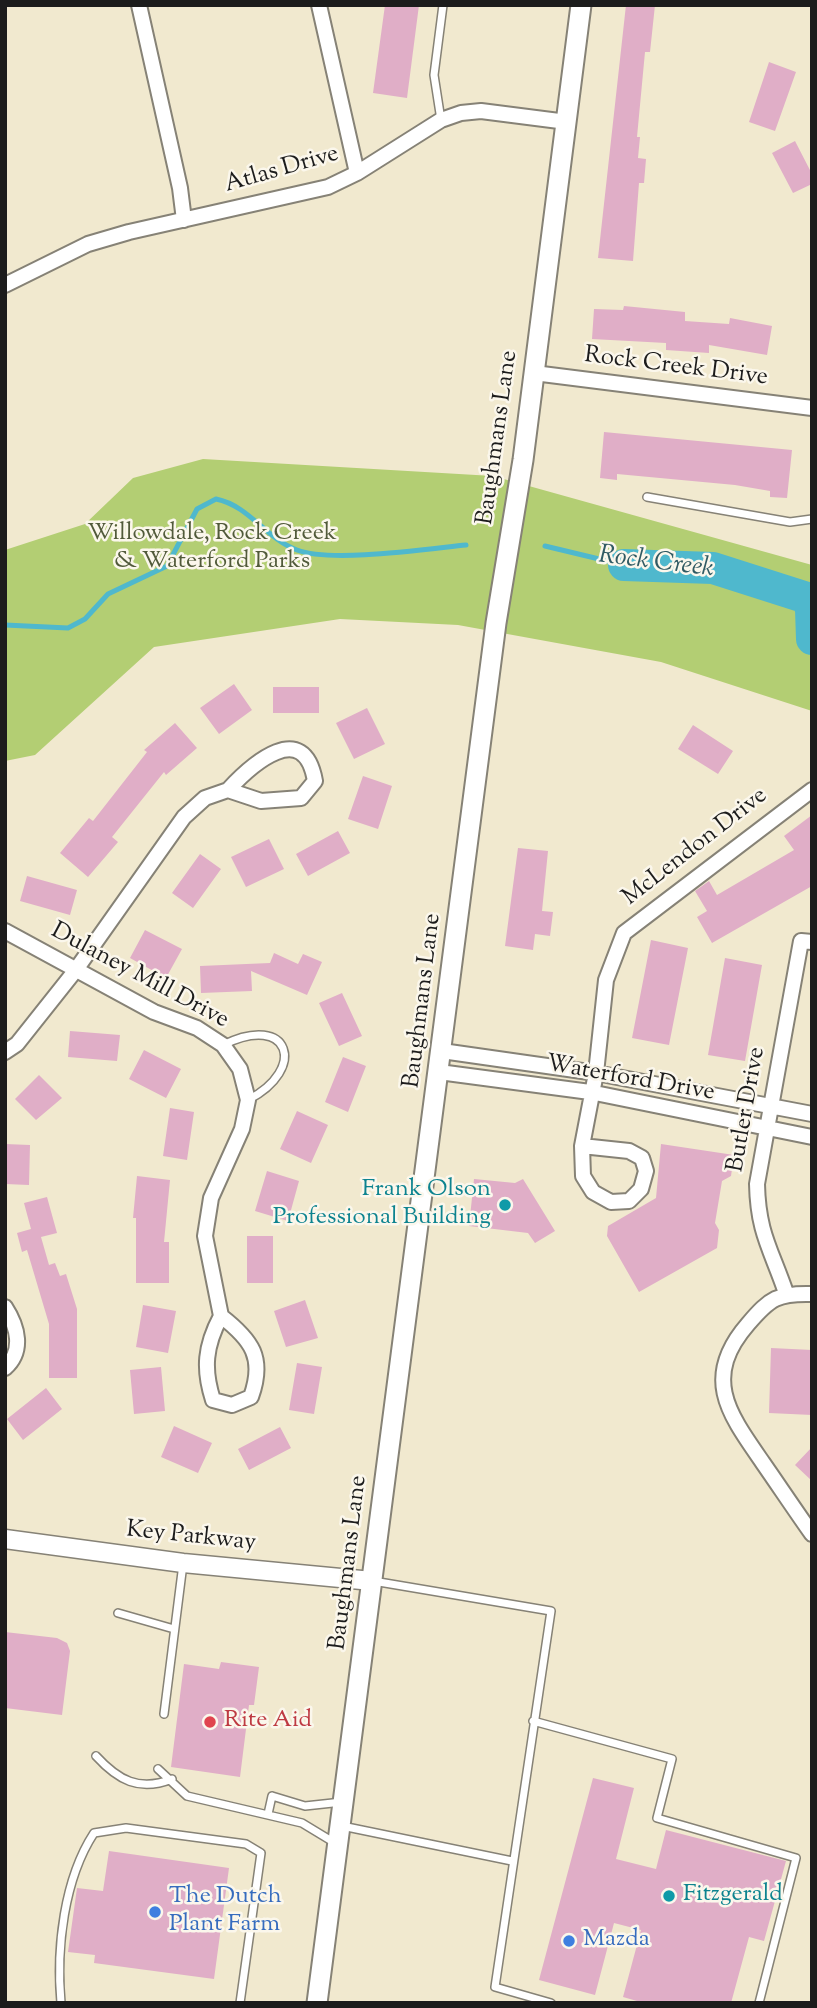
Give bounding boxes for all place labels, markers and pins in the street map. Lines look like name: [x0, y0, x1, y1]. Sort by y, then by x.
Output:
place label: Frank Olson Professional Building: [273, 1177, 491, 1233]
marker: Frank Olson Professional Building: [497, 1197, 513, 1213]
place label: Rite Aid: [224, 1708, 312, 1736]
marker: Rite Aid: [202, 1714, 218, 1730]
place label: Fitzgerald: [683, 1882, 783, 1910]
place label: The Dutch Plant Farm: [169, 1884, 282, 1940]
marker: Fitzgerald: [661, 1888, 677, 1904]
marker: The Dutch Plant Farm: [147, 1904, 163, 1920]
place label: Mazda: [583, 1927, 650, 1955]
marker: Mazda: [561, 1933, 577, 1949]

